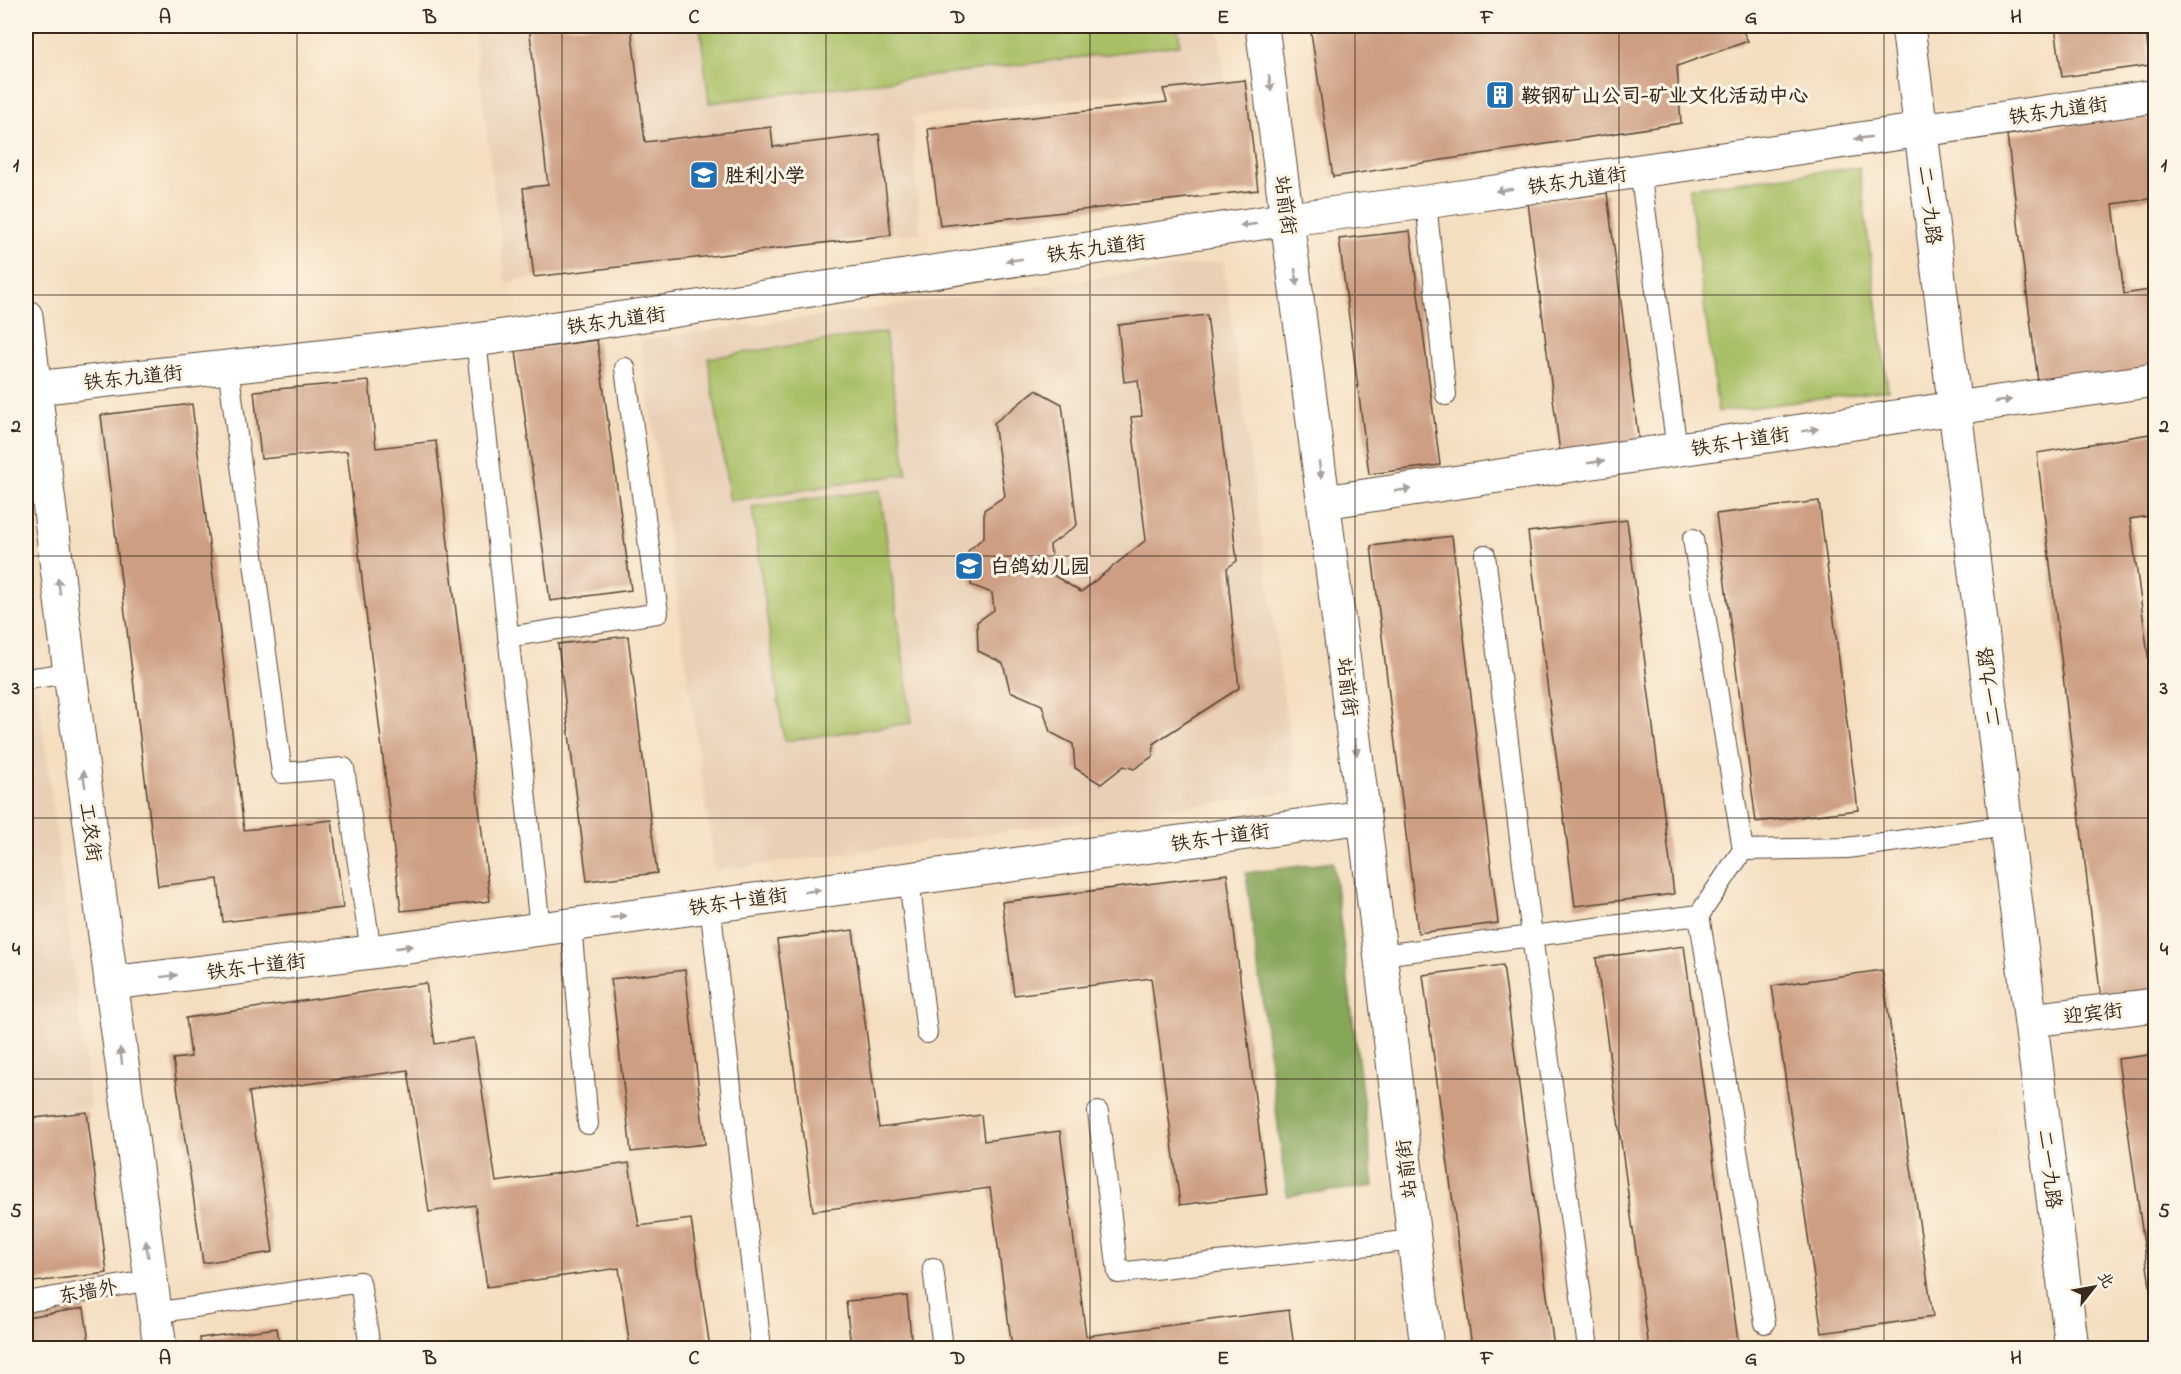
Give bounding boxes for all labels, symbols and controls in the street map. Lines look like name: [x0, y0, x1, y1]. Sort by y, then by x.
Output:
text: A: [159, 4, 171, 33]
text: B: [422, 4, 437, 33]
text: C: [689, 4, 700, 33]
text: D: [950, 4, 965, 33]
text: E: [1217, 4, 1229, 33]
text: F: [1480, 4, 1494, 33]
text: G: [1745, 4, 1758, 33]
text: H: [2010, 4, 2022, 33]
one-way arrow: [1265, 74, 1275, 93]
building icon: 鞍钢矿山公司-矿业文化活动中心: [1484, 79, 1516, 111]
place label: 鞍钢矿山公司-矿业文化活动中心: [1521, 83, 1809, 112]
street label: 铁东九道街: [2007, 91, 2110, 134]
one-way arrow: [1853, 133, 1872, 142]
text: 1: [13, 152, 20, 181]
text: 1: [2161, 152, 2168, 181]
school or university icon: 胜利小学: [688, 159, 720, 191]
street label: 铁东九道街: [1526, 161, 1629, 204]
place label: 胜利小学: [725, 163, 805, 192]
street label: 二一九路: [1908, 164, 1947, 248]
street label: 站前街: [1265, 174, 1302, 237]
one-way arrow: [1494, 186, 1513, 195]
one-way arrow: [1238, 221, 1257, 230]
street label: 铁东九道街: [1045, 229, 1148, 272]
one-way arrow: [1004, 256, 1023, 265]
one-way arrow: [1291, 267, 1300, 286]
street label: 铁东九道街: [565, 301, 668, 344]
street label: 铁东九道街: [82, 360, 185, 399]
one-way arrow: [1993, 397, 2012, 406]
text: 2: [10, 413, 21, 442]
text: 2: [2158, 413, 2169, 442]
street label: 铁东十道街: [1689, 421, 1792, 466]
one-way arrow: [1800, 425, 1819, 434]
one-way arrow: [1587, 458, 1606, 467]
one-way arrow: [1316, 461, 1325, 480]
one-way arrow: [1394, 486, 1413, 495]
school or university icon: 白鸽幼儿园: [953, 550, 985, 582]
place label: 白鸽幼儿园: [990, 554, 1090, 583]
one-way arrow: [55, 576, 64, 595]
street label: 二一九路: [1972, 644, 2011, 728]
street label: 站前街: [1327, 656, 1364, 719]
text: 3: [11, 675, 20, 704]
text: 3: [2159, 675, 2168, 704]
one-way arrow: [1351, 738, 1360, 757]
one-way arrow: [79, 769, 89, 788]
street label: 工农街: [70, 801, 107, 864]
street label: 铁东十道街: [1169, 818, 1272, 861]
street label: 铁东十道街: [687, 882, 790, 925]
one-way arrow: [802, 887, 821, 896]
one-way arrow: [609, 913, 628, 922]
text: 4: [12, 936, 21, 965]
text: 4: [2160, 936, 2169, 965]
one-way arrow: [395, 943, 414, 952]
street label: 铁东十道街: [205, 948, 308, 989]
one-way arrow: [160, 971, 179, 981]
street label: 迎宾街: [2062, 997, 2125, 1034]
one-way arrow: [116, 1046, 125, 1065]
street label: 二一九路: [2028, 1128, 2067, 1212]
street label: 站前街: [1390, 1137, 1427, 1200]
text: 5: [10, 1198, 22, 1227]
text: 5: [2158, 1198, 2170, 1227]
one-way arrow: [142, 1239, 151, 1258]
north arrow: [2064, 1257, 2124, 1317]
text: 北: [2091, 1267, 2120, 1293]
street label: 东墙外: [56, 1274, 120, 1313]
text: A: [159, 1345, 171, 1374]
text: B: [422, 1345, 437, 1374]
text: C: [689, 1345, 700, 1374]
text: D: [950, 1345, 965, 1374]
text: E: [1217, 1345, 1229, 1374]
text: F: [1480, 1345, 1494, 1374]
text: G: [1745, 1345, 1758, 1374]
text: H: [2010, 1345, 2022, 1374]

